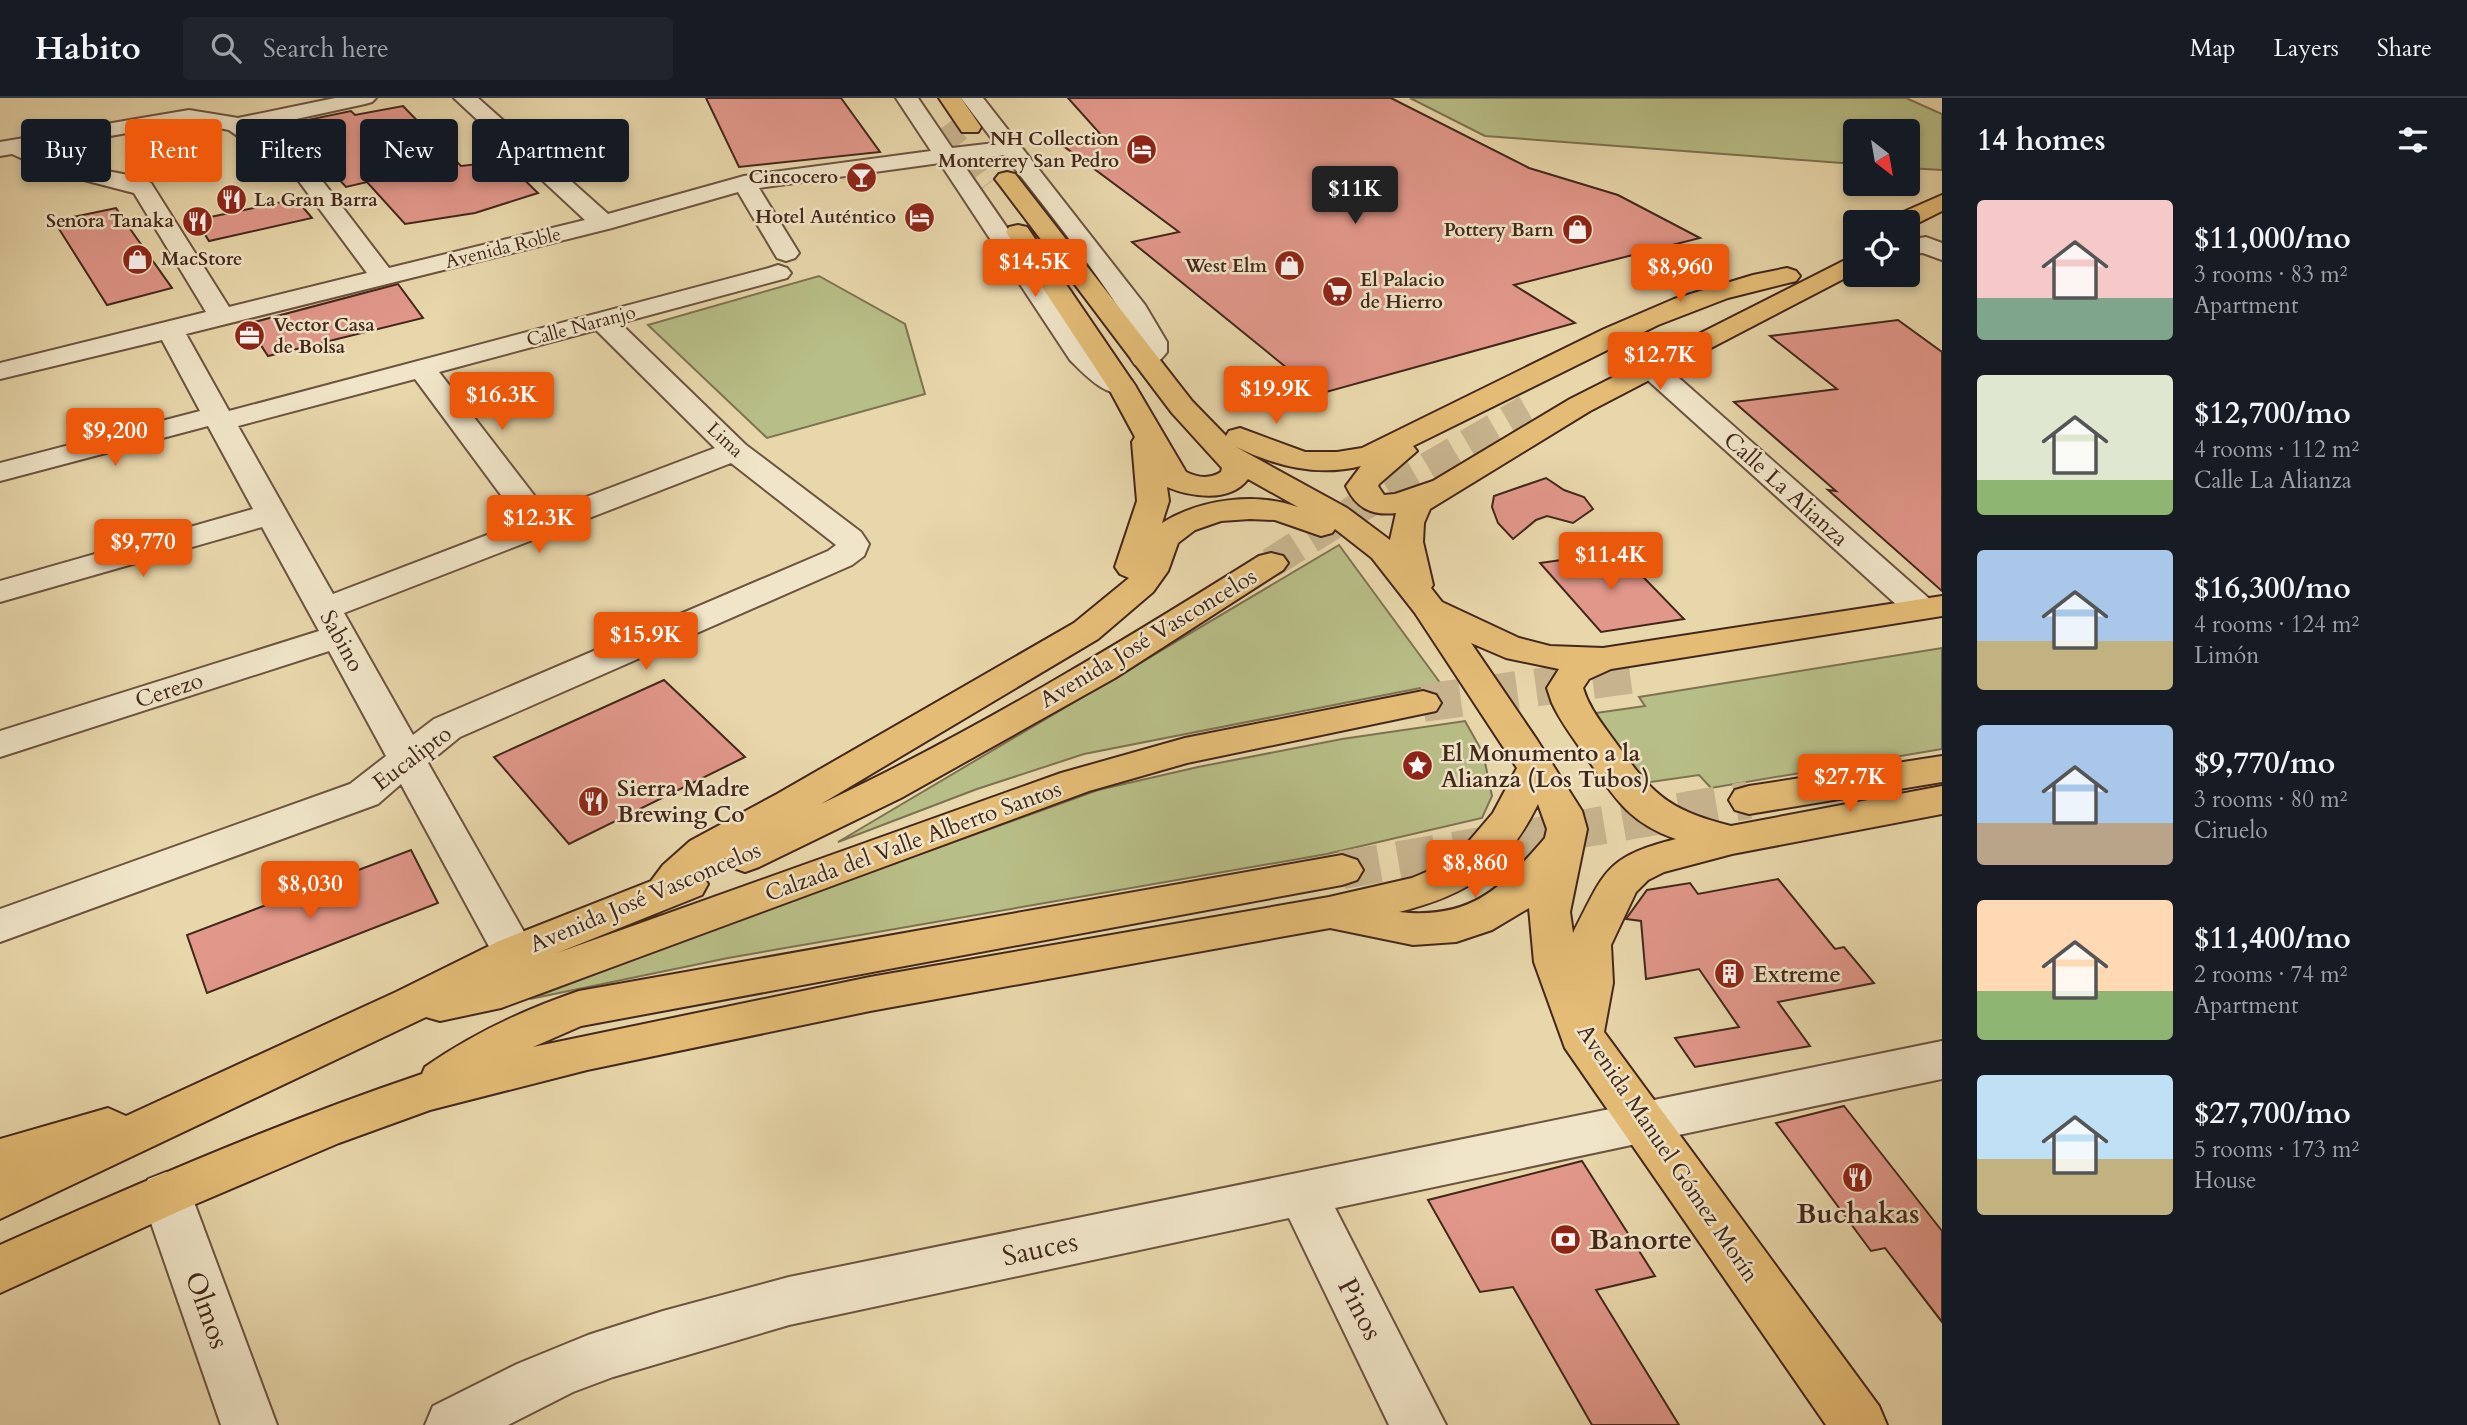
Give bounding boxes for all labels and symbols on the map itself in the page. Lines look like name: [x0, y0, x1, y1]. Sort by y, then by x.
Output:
north arrow: [1843, 119, 1920, 196]
place label: NH Collection Monterrey San Pedro: [938, 126, 1120, 174]
hotel icon: NH Collection Monterrey San Pedro: [1125, 133, 1159, 167]
bar icon: Cincocero: [844, 160, 878, 194]
place label: Cincocero: [748, 164, 838, 190]
pin: $11K: [1314, 166, 1396, 226]
restaurant icon: La Gran Barra: [214, 183, 248, 217]
place label: La Gran Barra: [254, 187, 378, 213]
hotel icon: Hotel Auténtico: [902, 200, 936, 234]
restaurant icon: Senora Tanaka: [180, 204, 214, 238]
place label: Hotel Auténtico: [755, 204, 896, 230]
place label: Senora Tanaka: [46, 208, 175, 234]
shop icon: Pottery Barn: [1560, 213, 1594, 247]
place label: Pottery Barn: [1444, 217, 1555, 243]
street label: Avenida Roble: [442, 221, 564, 275]
pin: $14.5K: [978, 240, 1092, 299]
shop icon: MacStore: [121, 242, 155, 276]
pin: $8,960: [1623, 244, 1737, 304]
place label: MacStore: [161, 246, 242, 272]
shop icon: West Elm: [1273, 249, 1307, 283]
place label: West Elm: [1183, 253, 1268, 279]
place label: El Palacio de Hierro: [1360, 267, 1445, 315]
supermarket icon: El Palacio de Hierro: [1320, 274, 1354, 308]
street label: Calle Naranjo: [523, 299, 639, 353]
place label: Vector Casa de Bolsa: [273, 312, 375, 360]
office icon: Vector Casa de Bolsa: [233, 319, 267, 353]
pin: $12.7K: [1603, 332, 1717, 392]
pin: $19.9K: [1219, 366, 1333, 426]
pin: $16.3K: [445, 372, 559, 432]
pin: $9,200: [58, 408, 172, 468]
street label: Lima: [701, 416, 749, 464]
street label: Calle La Alianza: [1717, 425, 1855, 553]
pin: $12.3K: [482, 496, 596, 555]
pin: $9,770: [86, 519, 200, 579]
pin: $11.4K: [1554, 532, 1668, 592]
street label: Avenida José Vasconcelos: [1034, 561, 1262, 715]
street label: Sabino: [312, 605, 372, 677]
pin: $15.9K: [589, 612, 703, 672]
street label: Cerezo: [131, 665, 207, 715]
street label: Eucalipto: [366, 718, 458, 798]
place label: El Monumento a la Alianza (Los Tubos): [1441, 738, 1650, 795]
place icon: El Monumento a la Alianza (Los Tubos): [1401, 749, 1435, 783]
pin: $27.7K: [1793, 754, 1907, 814]
place label: Sierra Madre Brewing Co: [617, 773, 750, 830]
street label: Calzada del Valle Alberto Santos: [761, 773, 1065, 909]
restaurant icon: Sierra Madre Brewing Co: [577, 784, 611, 818]
street label: Avenida José Vasconcelos: [525, 834, 765, 960]
pin: $8,860: [1418, 840, 1532, 900]
pin: $8,030: [253, 862, 367, 921]
building icon: Extreme: [1713, 957, 1747, 991]
place label: Extreme: [1753, 959, 1841, 990]
street label: Avenida Manuel Gómez Morín: [1570, 1018, 1766, 1288]
restaurant icon: Buchakas: [1841, 1160, 1875, 1194]
place label: Buchakas: [1796, 1195, 1920, 1233]
place label: Banorte: [1589, 1221, 1692, 1259]
street label: Sauces: [999, 1222, 1081, 1276]
bank icon: Banorte: [1549, 1223, 1583, 1257]
street label: Olmos: [176, 1266, 238, 1354]
street label: Pinos: [1328, 1271, 1392, 1347]

